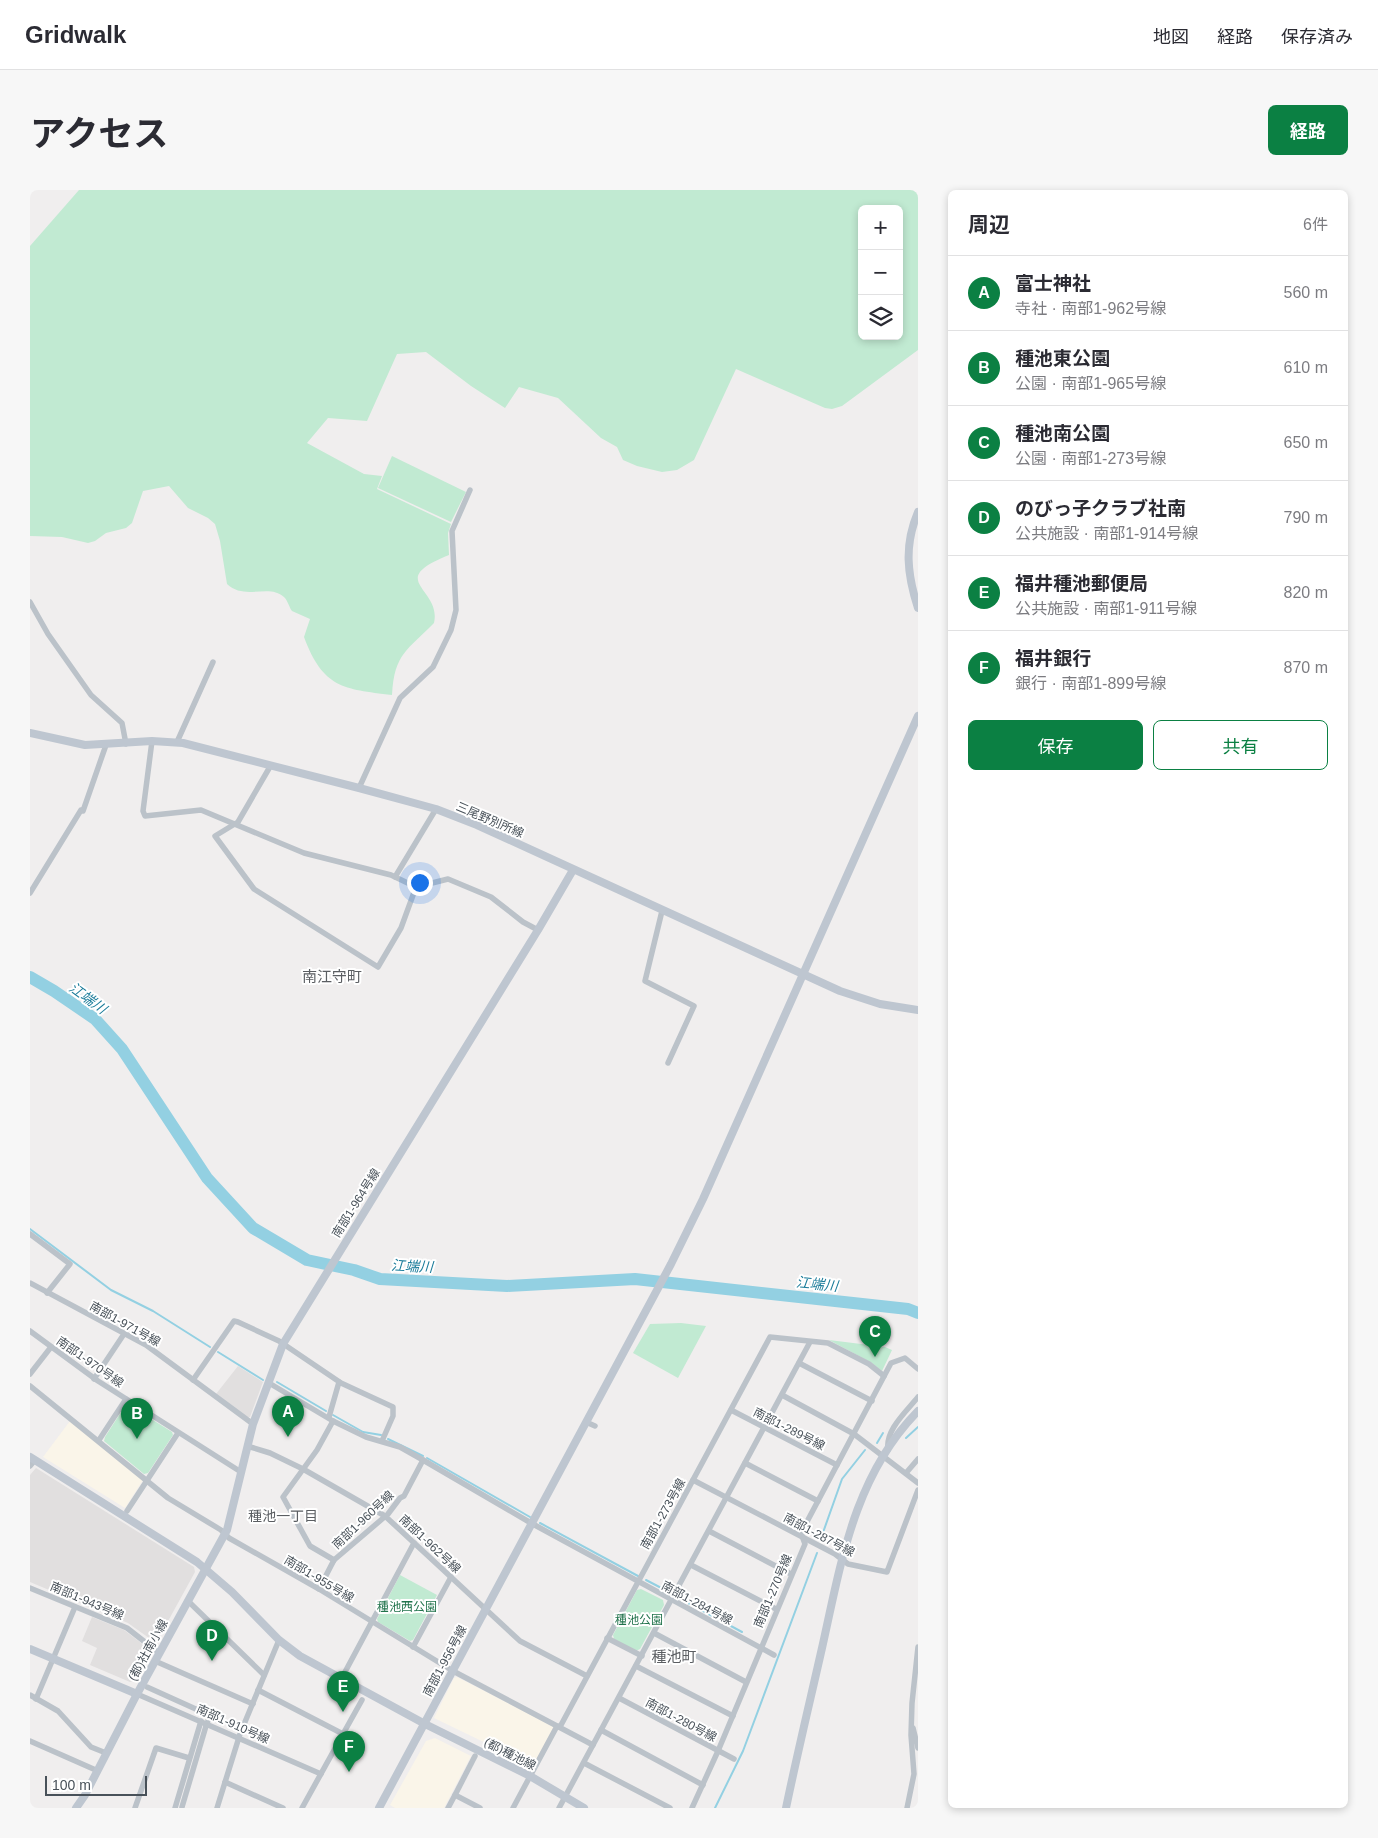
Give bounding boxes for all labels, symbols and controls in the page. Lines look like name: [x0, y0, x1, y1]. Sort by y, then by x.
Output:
text: Gridwalk: [25, 21, 126, 48]
text: 地図: [1153, 27, 1189, 47]
text: 経路: [1217, 27, 1253, 47]
text: 保存済み: [1281, 27, 1353, 47]
button: 経路: [1268, 105, 1348, 155]
text: アクセス: [30, 114, 168, 153]
map controls: [858, 205, 903, 340]
button: +: [858, 205, 903, 250]
text: 周辺: [968, 213, 1010, 236]
text: 6件: [1303, 216, 1328, 233]
button: −: [858, 250, 903, 295]
text: 富士神社: [1015, 273, 1091, 294]
text: A: [978, 284, 990, 301]
text: 560 m: [1284, 284, 1328, 301]
button: layers: [858, 295, 903, 340]
text: 寺社 · 南部1-962号線: [1015, 300, 1166, 317]
text: 種池東公園: [1015, 348, 1110, 369]
text: B: [978, 359, 990, 376]
text: 610 m: [1284, 359, 1328, 376]
text: 公園 · 南部1-965号線: [1015, 375, 1166, 392]
text: 種池南公園: [1015, 423, 1110, 444]
text: C: [978, 434, 990, 451]
text: 650 m: [1284, 434, 1328, 451]
text: 公園 · 南部1-273号線: [1015, 450, 1166, 467]
text: のびっ子クラブ社南: [1015, 498, 1186, 519]
text: D: [978, 509, 990, 526]
text: 790 m: [1284, 509, 1328, 526]
text: 公共施設 · 南部1-914号線: [1015, 525, 1198, 542]
text: 福井種池郵便局: [1015, 573, 1148, 594]
text: E: [979, 584, 989, 601]
text: 820 m: [1284, 584, 1328, 601]
text: 公共施設 · 南部1-911号線: [1015, 600, 1197, 617]
text: 福井銀行: [1015, 648, 1091, 669]
text: F: [979, 659, 989, 676]
text: 870 m: [1284, 659, 1328, 676]
text: 銀行 · 南部1-899号線: [1015, 675, 1166, 692]
button: 保存: [968, 720, 1143, 770]
button: 共有: [1153, 720, 1328, 770]
street label: 三尾野別所線: [454, 799, 526, 841]
your location: [407, 870, 433, 896]
district label: 南江守町: [302, 968, 362, 985]
water label: 江端川: [66, 979, 111, 1018]
street label: 南部1-964号線: [329, 1166, 383, 1240]
water label: 江端川: [391, 1257, 435, 1275]
water label: 江端川: [795, 1274, 841, 1294]
street label: 南部1-971号線: [87, 1299, 163, 1349]
pin: C: [859, 1316, 891, 1357]
street label: 南部1-970号線: [54, 1334, 126, 1390]
pin: A: [272, 1396, 304, 1437]
pin: B: [121, 1398, 153, 1439]
street label: 南部1-289号線: [751, 1405, 827, 1453]
street label: 南部1-273号線: [638, 1476, 688, 1552]
street label: 南部1-960号線: [329, 1488, 397, 1552]
district label: 種池一丁目: [248, 1508, 318, 1524]
street label: 南部1-287号線: [781, 1510, 857, 1560]
street label: 南部1-962号線: [396, 1512, 464, 1576]
street label: 南部1-270号線: [751, 1552, 795, 1630]
street label: 南部1-955号線: [282, 1553, 356, 1605]
street label: 南部1-284号線: [659, 1578, 735, 1628]
street label: 南部1-943号線: [48, 1579, 126, 1623]
park label: 種池西公園: [377, 1600, 437, 1614]
park label: 種池公園: [615, 1613, 663, 1627]
street label: (都)社南小線: [125, 1617, 171, 1683]
pin: D: [196, 1620, 228, 1661]
street label: 南部1-956号線: [420, 1623, 470, 1699]
district label: 種池町: [651, 1648, 697, 1665]
pin: E: [327, 1671, 359, 1712]
street label: 南部1-280号線: [643, 1695, 719, 1745]
street label: 南部1-910号線: [194, 1702, 272, 1746]
pin: F: [333, 1731, 365, 1772]
street label: (都)種池線: [482, 1735, 538, 1773]
scale bar: [45, 1773, 148, 1796]
text: 100 m: [52, 1777, 91, 1793]

